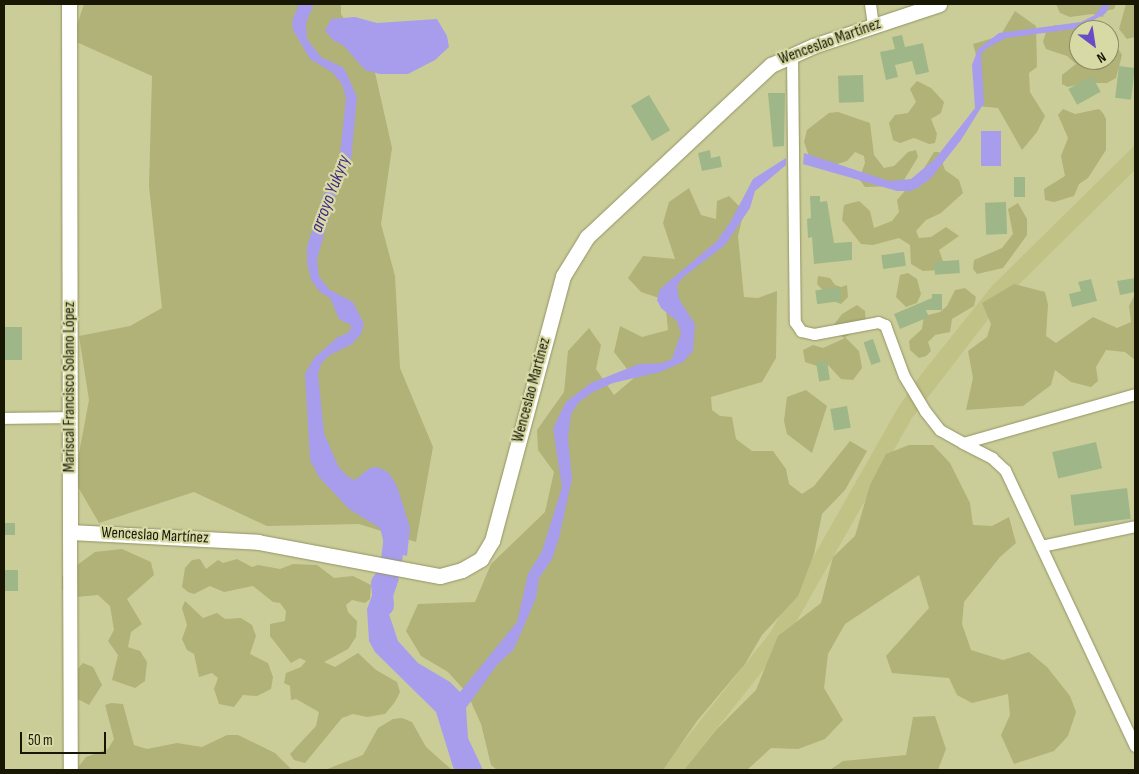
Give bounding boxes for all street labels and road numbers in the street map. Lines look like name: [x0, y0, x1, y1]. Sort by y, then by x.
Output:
street label: Wenceslao Martínez: [776, 15, 884, 69]
street label: Mariscal Francisco Solano López: [60, 302, 80, 472]
street label: Wenceslao Martínez: [509, 336, 555, 444]
street label: Wenceslao Martínez: [101, 524, 209, 548]

